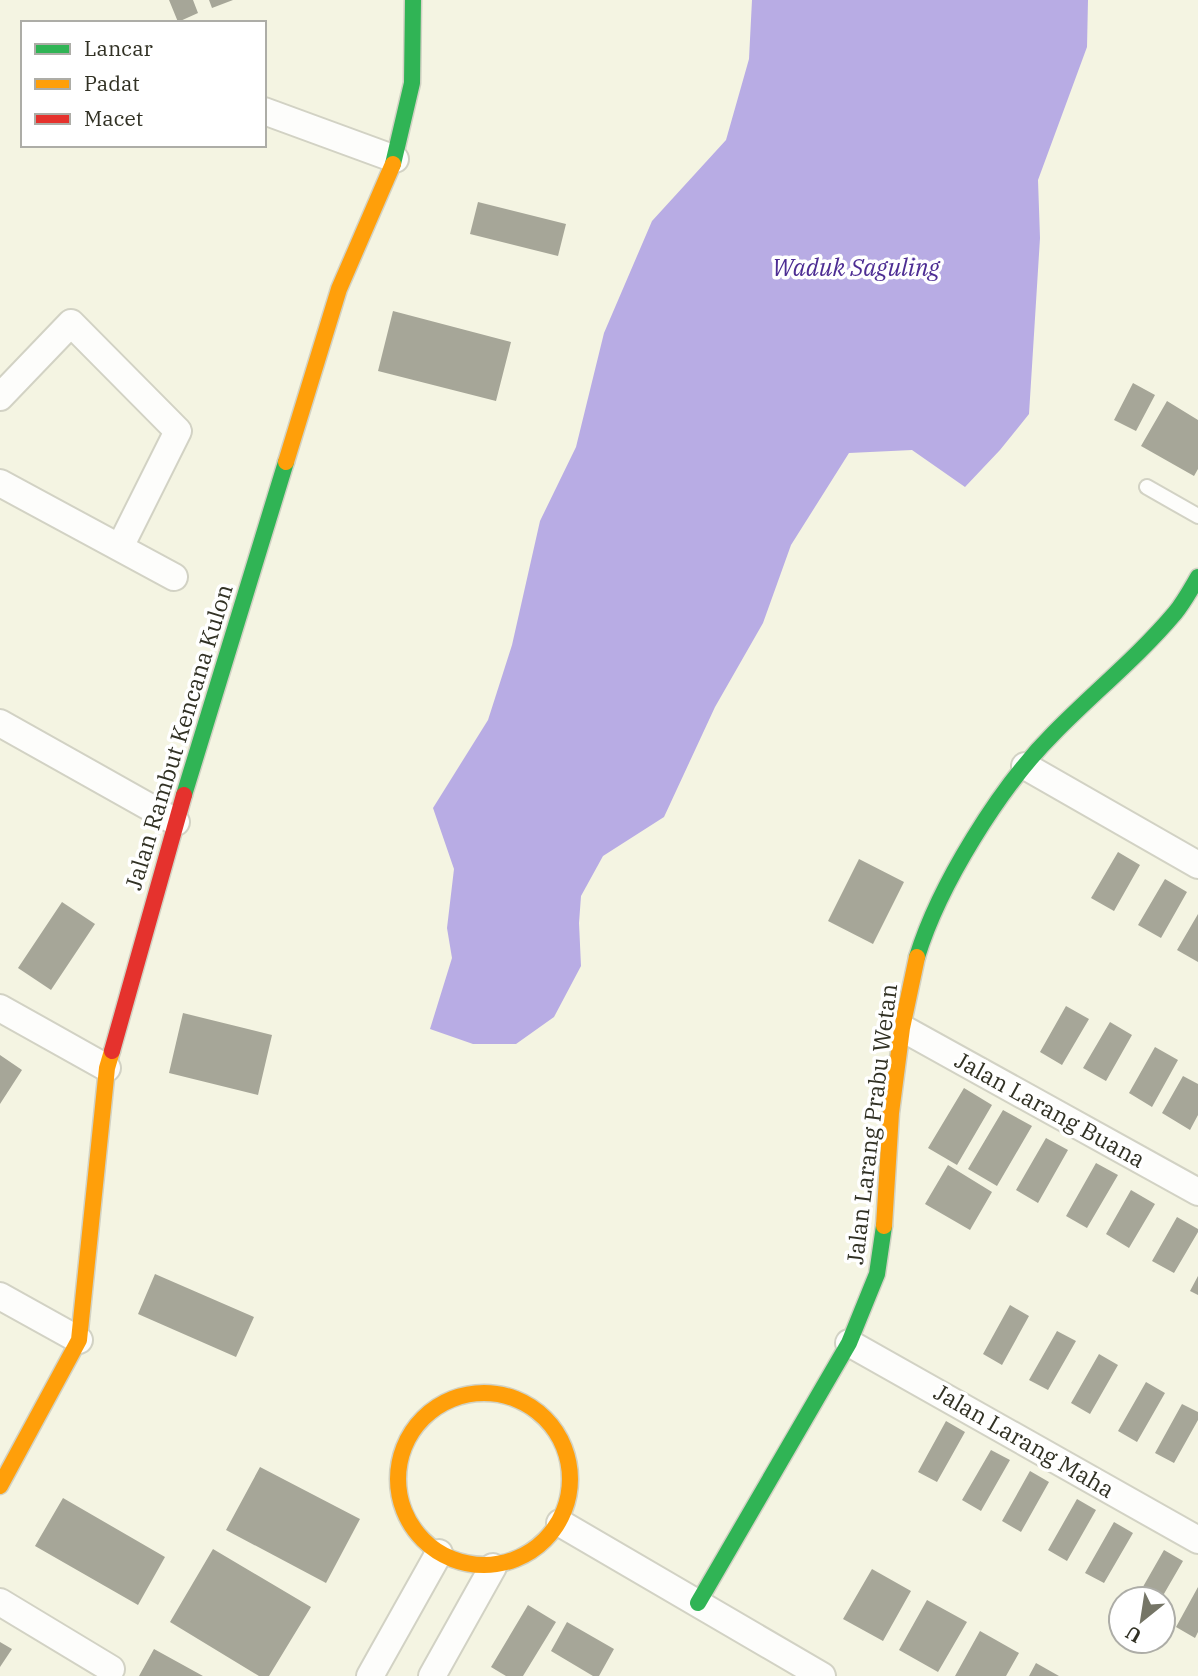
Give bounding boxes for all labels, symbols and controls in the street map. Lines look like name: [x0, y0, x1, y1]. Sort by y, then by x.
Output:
legend: [21, 21, 266, 147]
text: Lancar: [84, 34, 154, 62]
text: Padat: [84, 69, 140, 97]
text: Macet: [84, 104, 143, 132]
water label: Waduk Saguling: [772, 251, 941, 283]
street label: Jalan Rambut Kencana Kulon: [117, 580, 239, 893]
street label: Jalan Larang Prabu Wetan: [839, 982, 903, 1266]
street label: Jalan Larang Buana: [950, 1044, 1151, 1174]
street label: Jalan Larang Maha: [929, 1376, 1120, 1504]
north arrow: [1107, 1585, 1177, 1655]
text: U: [1121, 1621, 1146, 1649]

